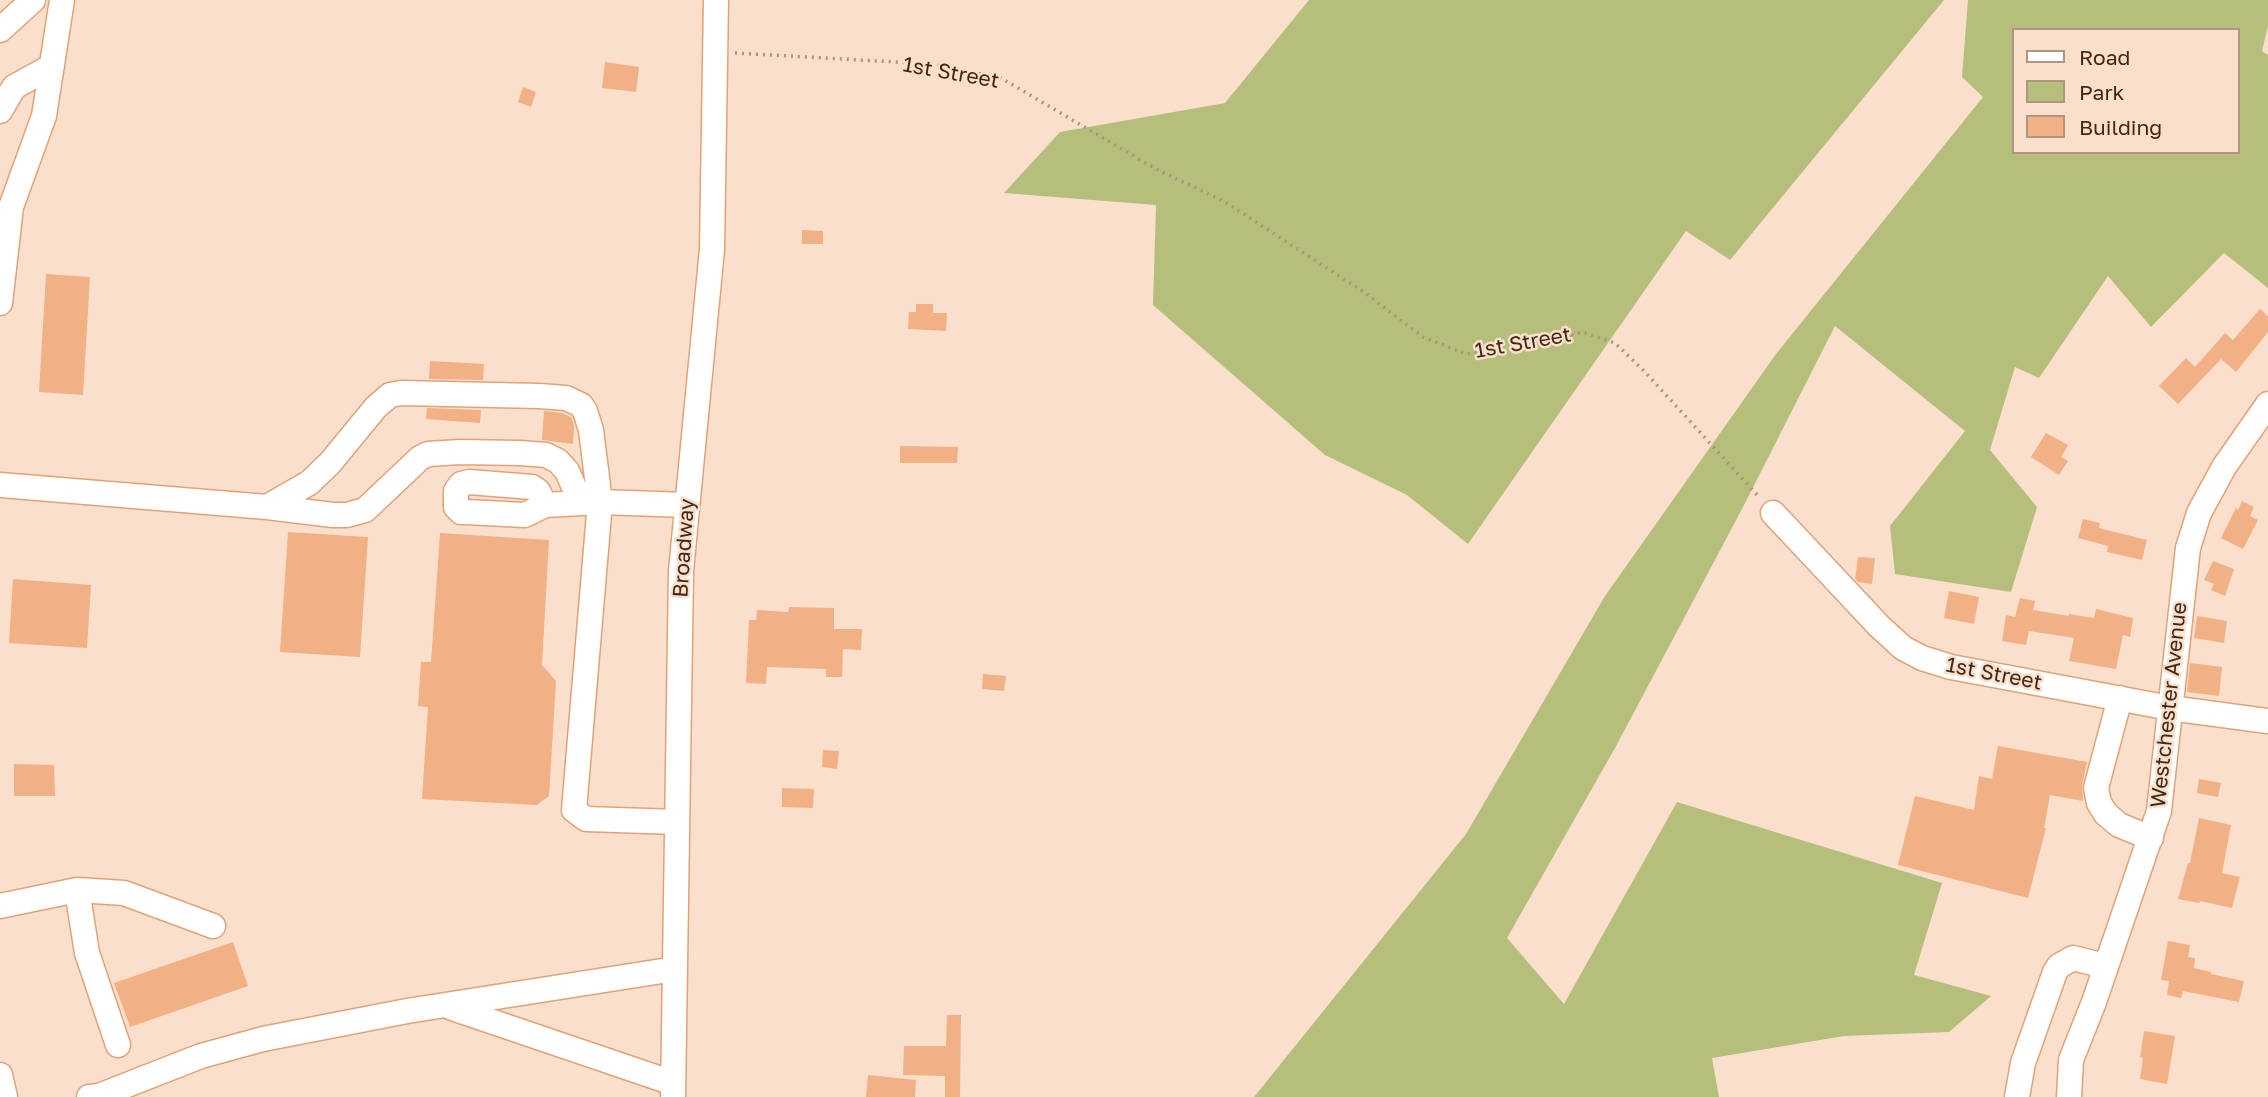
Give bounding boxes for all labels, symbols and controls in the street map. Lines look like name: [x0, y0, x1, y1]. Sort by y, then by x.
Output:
legend: [2012, 28, 2240, 154]
text: Road: [2079, 44, 2130, 70]
street label: 1st Street: [901, 52, 1001, 94]
text: Park: [2079, 79, 2124, 105]
text: Building: [2079, 114, 2162, 140]
street label: 1st Street: [1473, 322, 1573, 364]
street label: Broadway: [668, 498, 700, 598]
street label: Westchester Avenue: [2146, 601, 2192, 809]
street label: 1st Street: [1944, 652, 2044, 696]

